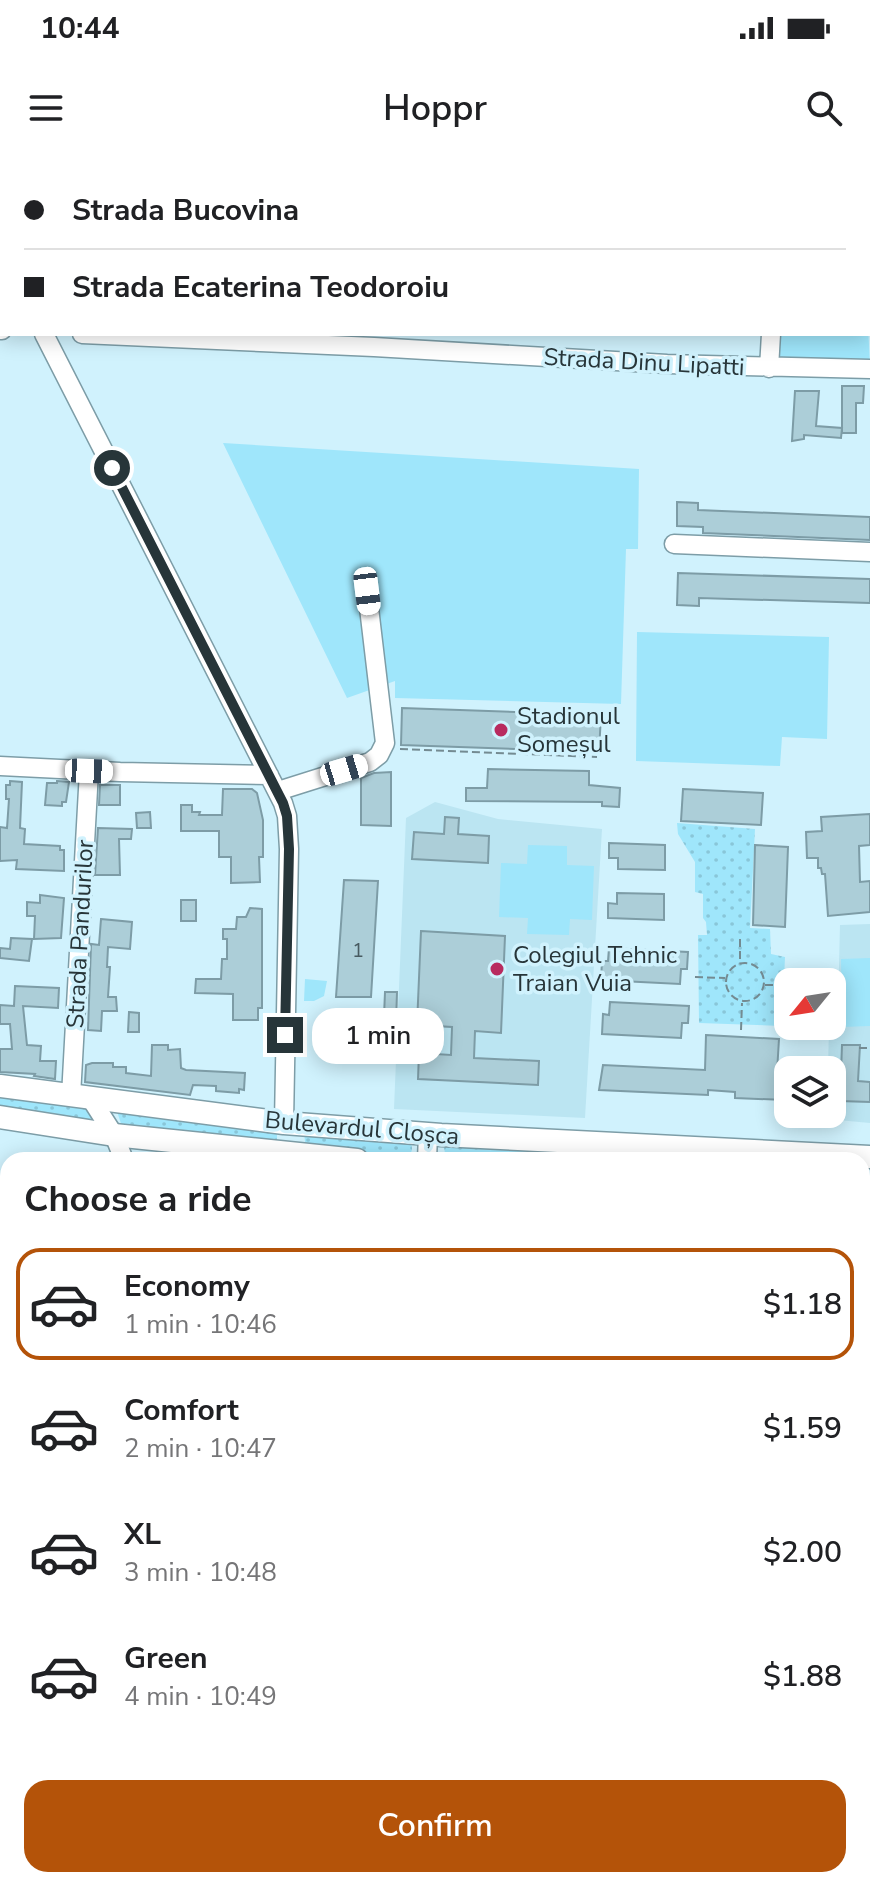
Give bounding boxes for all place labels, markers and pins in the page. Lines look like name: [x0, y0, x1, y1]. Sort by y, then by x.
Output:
place label: Stadionul Someșul: [517, 700, 620, 760]
marker: Stadionul Someșul: [492, 721, 510, 739]
place label: Colegiul Tehnic Traian Vuia: [513, 939, 677, 999]
marker: Colegiul Tehnic Traian Vuia: [488, 960, 506, 978]

